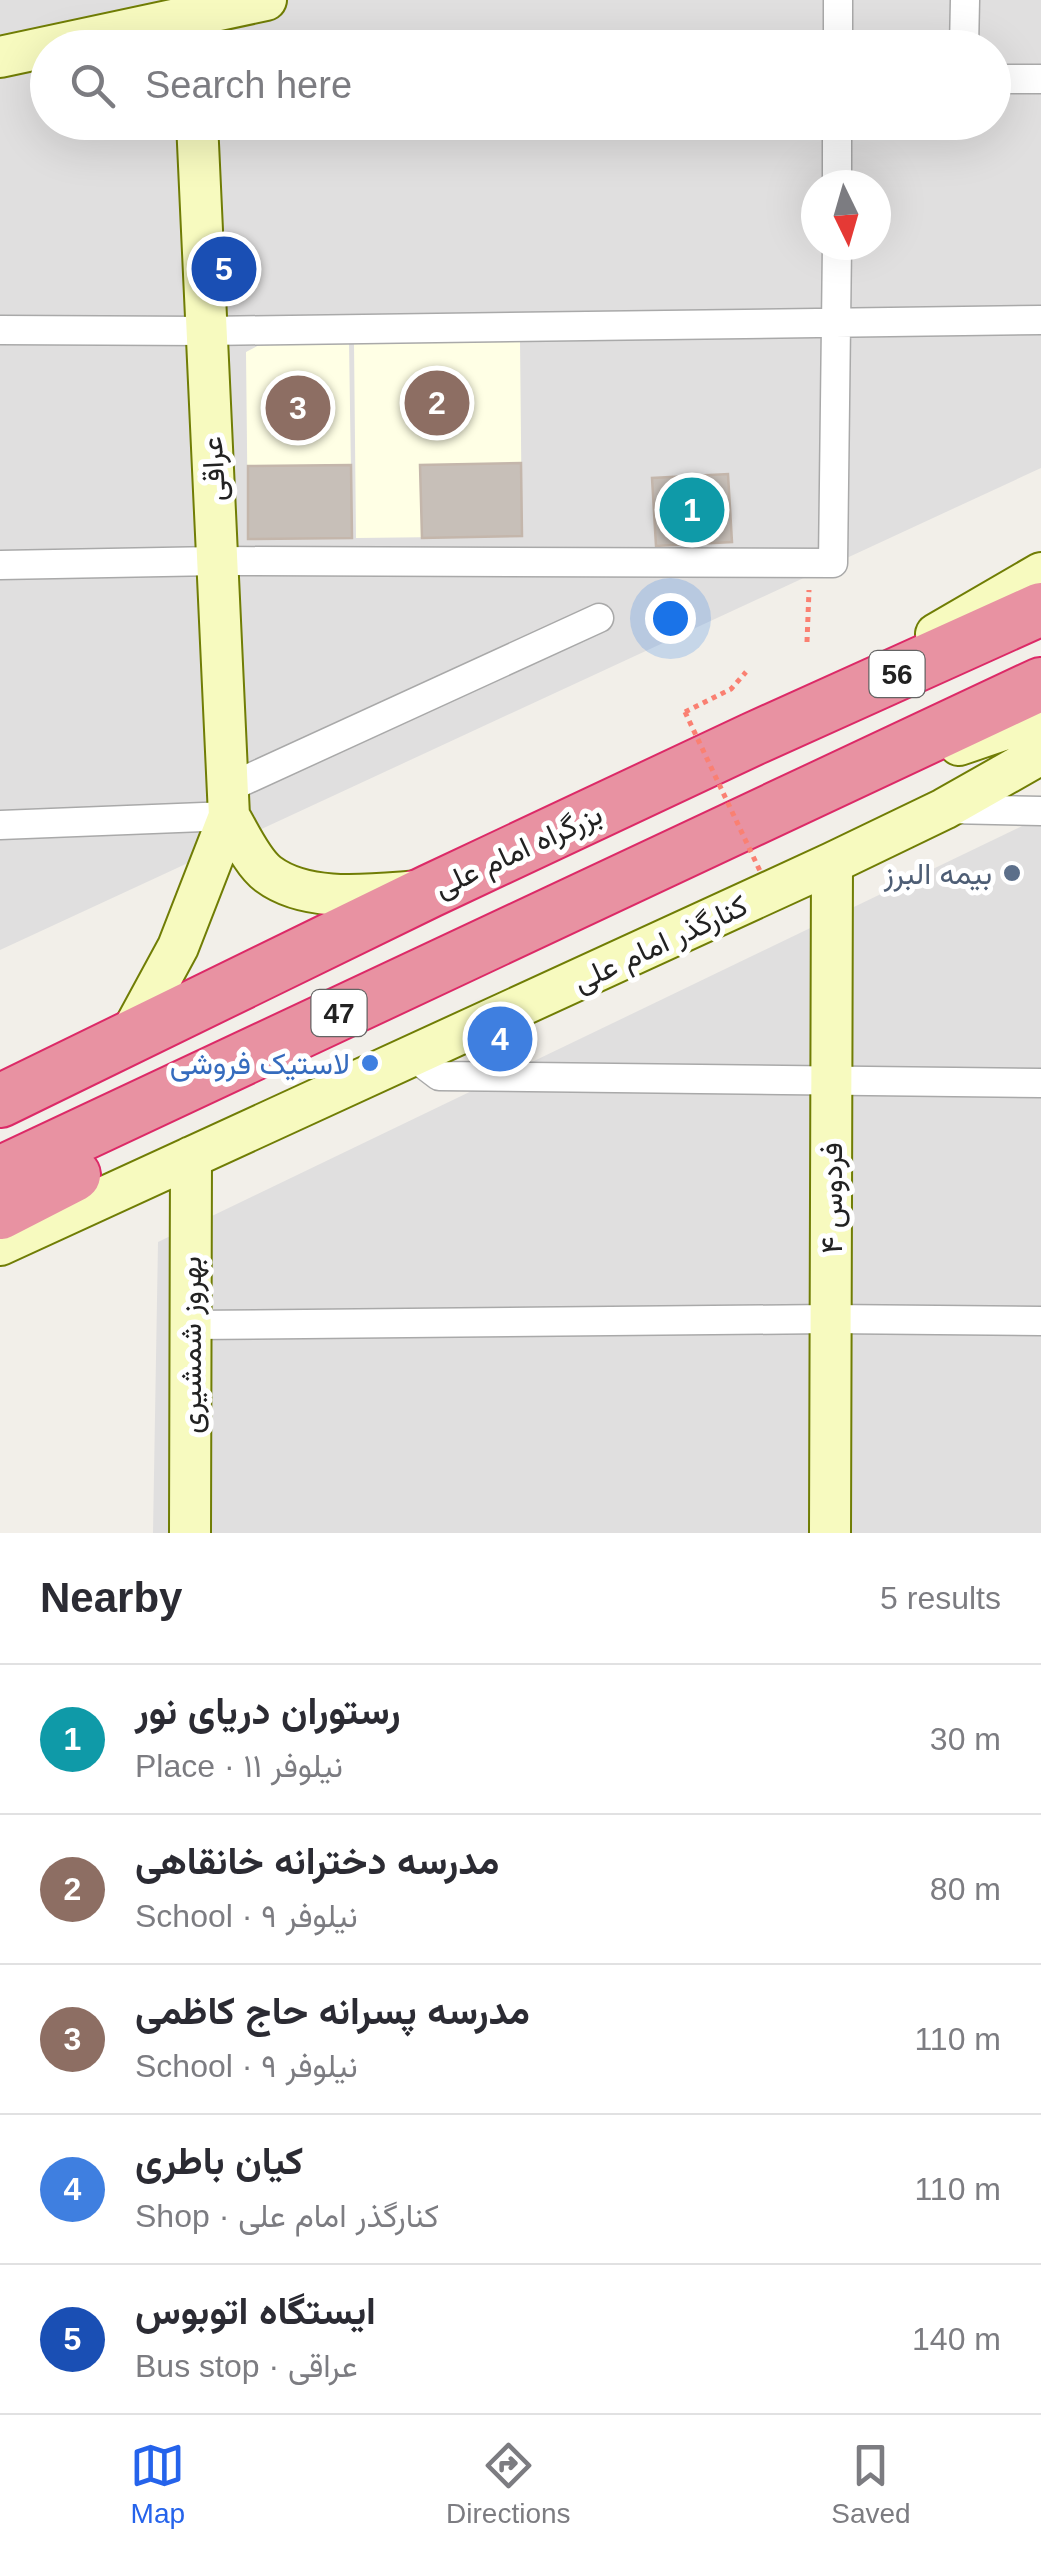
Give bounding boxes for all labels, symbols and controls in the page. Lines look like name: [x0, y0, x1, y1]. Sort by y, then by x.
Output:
search box: [30, 30, 1011, 140]
icon: search: [65, 58, 120, 113]
text: Search here: [145, 64, 352, 106]
north arrow: [801, 170, 891, 260]
pin: 5: [192, 232, 256, 306]
pin: 2: [404, 366, 470, 440]
pin: 3: [266, 370, 330, 446]
street label: عراقی: [195, 435, 233, 502]
pin: 1: [660, 472, 724, 548]
your location: [645, 593, 696, 644]
road number: 56: [870, 651, 924, 697]
street label: بزرگراه امام علی: [429, 797, 608, 906]
place label: بیمه البرز: [883, 857, 992, 892]
marker: بیمه البرز: [1001, 862, 1023, 884]
street label: کنارگذر امام علی: [568, 888, 754, 1000]
road number: 47: [312, 990, 366, 1036]
pin: 4: [468, 1002, 532, 1076]
place label: لاستیک فروشی: [170, 1047, 350, 1082]
marker: لاستیک فروشی: [359, 1052, 381, 1074]
street label: فردوس ۴: [815, 1142, 850, 1254]
street label: بهروز شمشیری: [174, 1256, 209, 1434]
text: Nearby: [40, 1574, 182, 1621]
text: 5 results: [880, 1580, 1001, 1616]
text: رستوران دریای نور: [135, 1690, 400, 1732]
text: 1: [64, 1721, 81, 1757]
text: 30 m: [930, 1721, 1001, 1757]
text: Place · نیلوفر ۱۱: [135, 1748, 343, 1784]
text: مدرسه دخترانه خانقاهی: [135, 1840, 499, 1882]
text: 2: [64, 1871, 81, 1907]
text: 80 m: [930, 1871, 1001, 1907]
text: School · نیلوفر ۹: [135, 1898, 358, 1934]
text: مدرسه پسرانه حاج کاظمی: [135, 1990, 530, 2032]
text: 3: [64, 2021, 81, 2057]
text: 110 m: [914, 2021, 1001, 2057]
text: School · نیلوفر ۹: [135, 2048, 358, 2084]
text: کیان باطری: [135, 2140, 303, 2182]
text: 4: [64, 2171, 81, 2207]
text: 110 m: [914, 2171, 1001, 2207]
text: Shop · کنارگذر امام علی: [135, 2198, 439, 2234]
text: ایستگاه اتوبوس: [135, 2290, 376, 2332]
text: 5: [64, 2321, 81, 2357]
text: 140 m: [912, 2321, 1001, 2357]
text: Bus stop · عراقی: [135, 2348, 358, 2384]
tab: Map: [130, 2438, 185, 2530]
tab: Directions: [446, 2438, 571, 2530]
tab: Saved: [831, 2438, 911, 2530]

